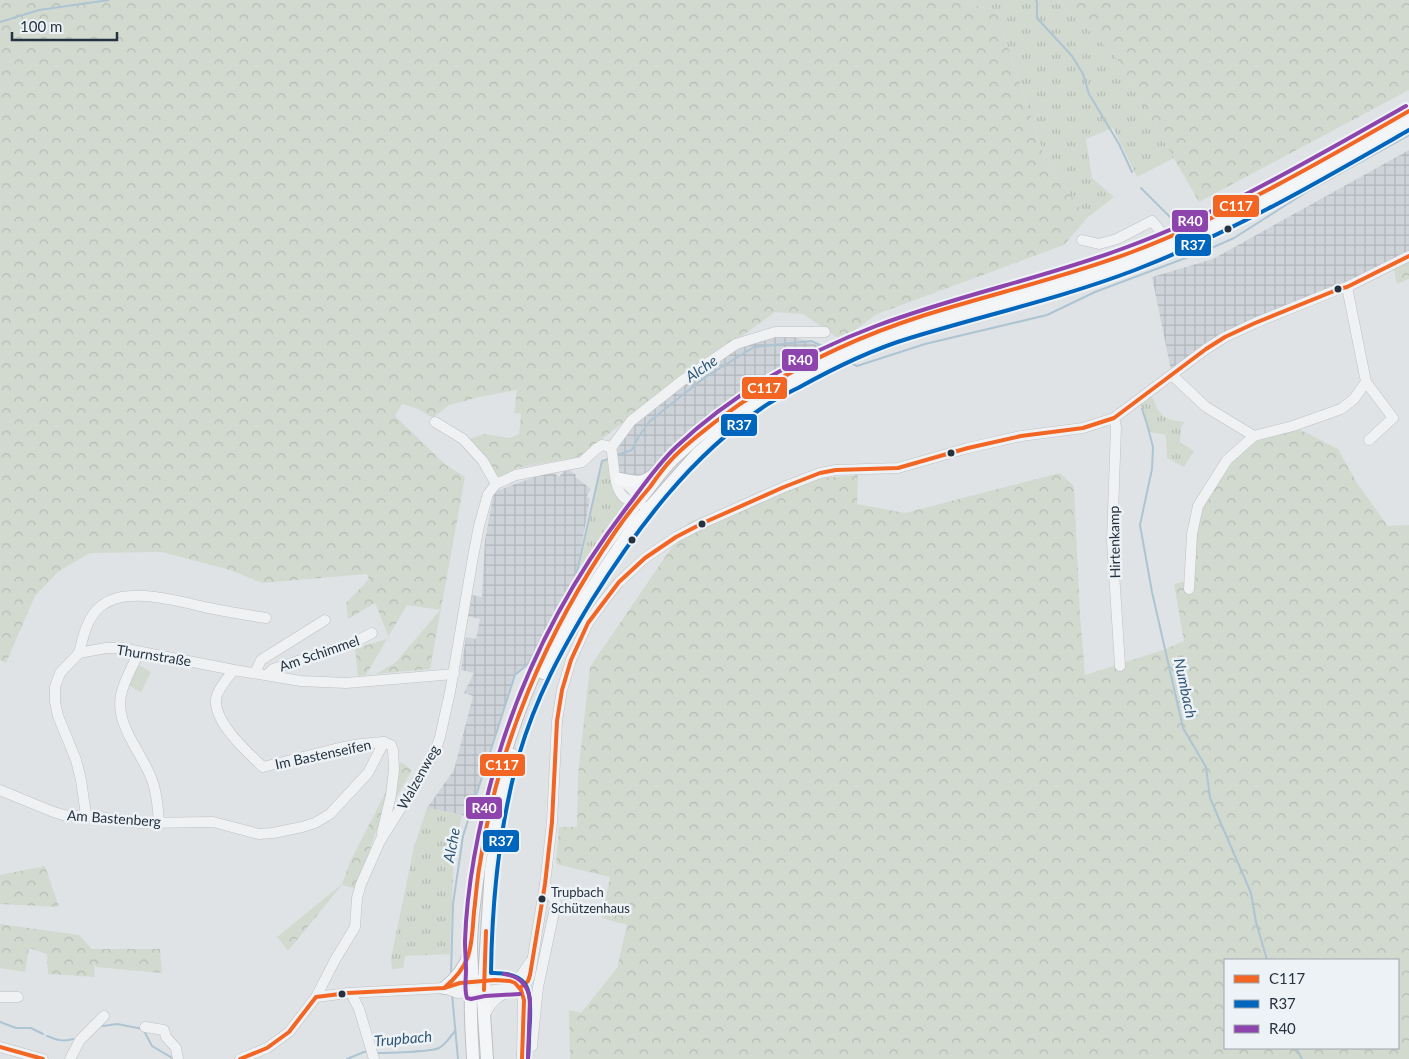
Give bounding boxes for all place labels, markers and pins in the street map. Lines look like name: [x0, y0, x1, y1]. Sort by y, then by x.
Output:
unlabelled marker: [1223, 224, 1233, 234]
unlabelled marker: [1333, 284, 1343, 294]
unlabelled marker: [946, 448, 956, 458]
unlabelled marker: [697, 519, 707, 529]
unlabelled marker: [627, 535, 637, 545]
place label: Trupbach Schützenhaus: [551, 884, 630, 916]
marker: Trupbach Schützenhaus: [537, 894, 547, 904]
unlabelled marker: [337, 989, 347, 999]

